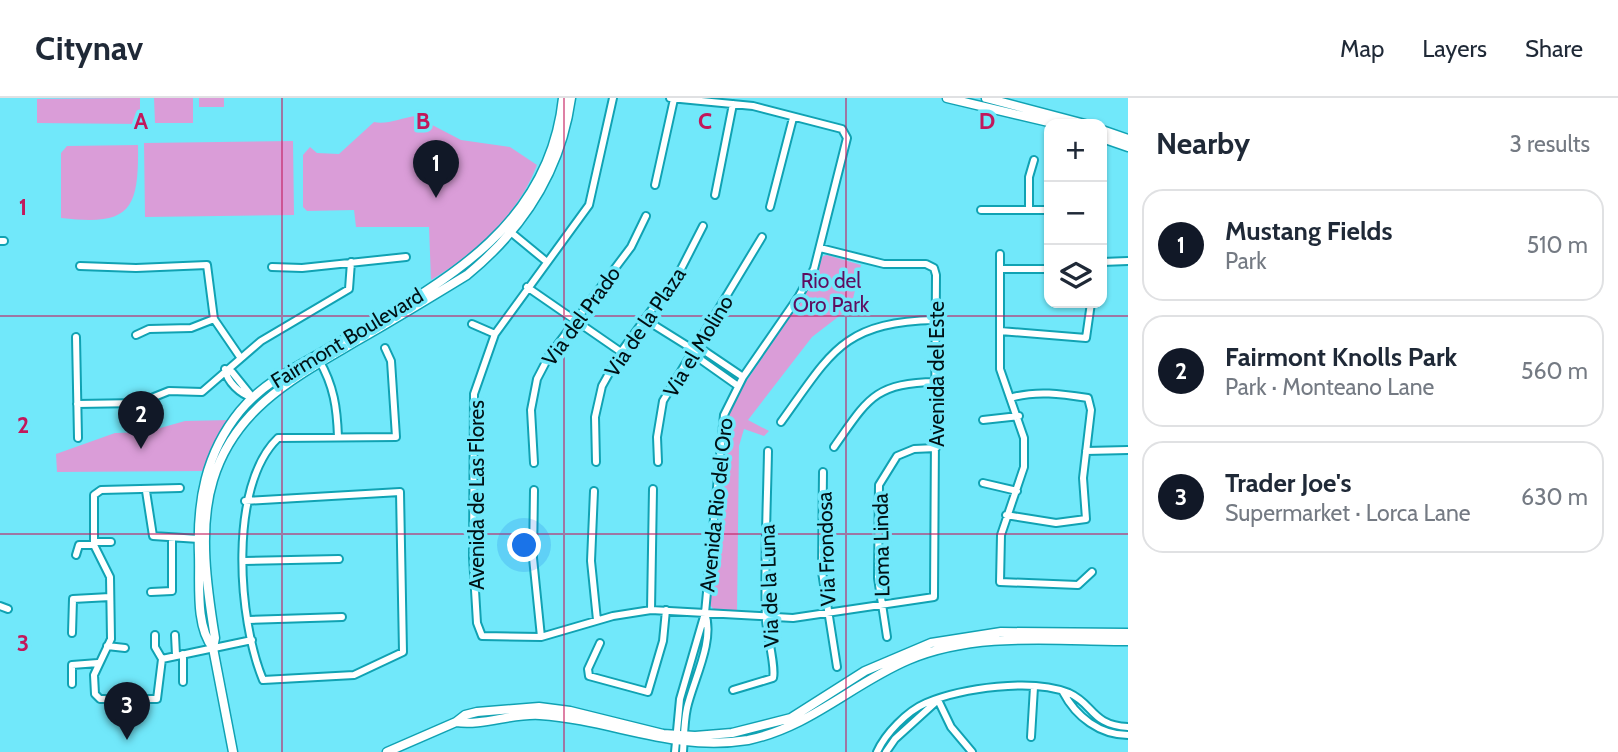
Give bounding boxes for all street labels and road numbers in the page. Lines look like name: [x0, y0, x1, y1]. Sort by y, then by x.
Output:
street label: Via del Prado: [537, 261, 625, 371]
street label: Via de la Plaza: [599, 262, 691, 382]
street label: Fairmont Boulevard: [266, 283, 428, 393]
street label: Via el Molino: [658, 290, 738, 402]
street label: Avenida del Este: [924, 301, 949, 447]
street label: Avenida de Las Flores: [464, 400, 489, 590]
street label: Avenida Rio del Oro: [694, 417, 738, 593]
street label: Via Frondosa: [812, 491, 840, 607]
street label: Loma Linda: [868, 493, 894, 597]
street label: Via de la Luna: [754, 524, 784, 648]

